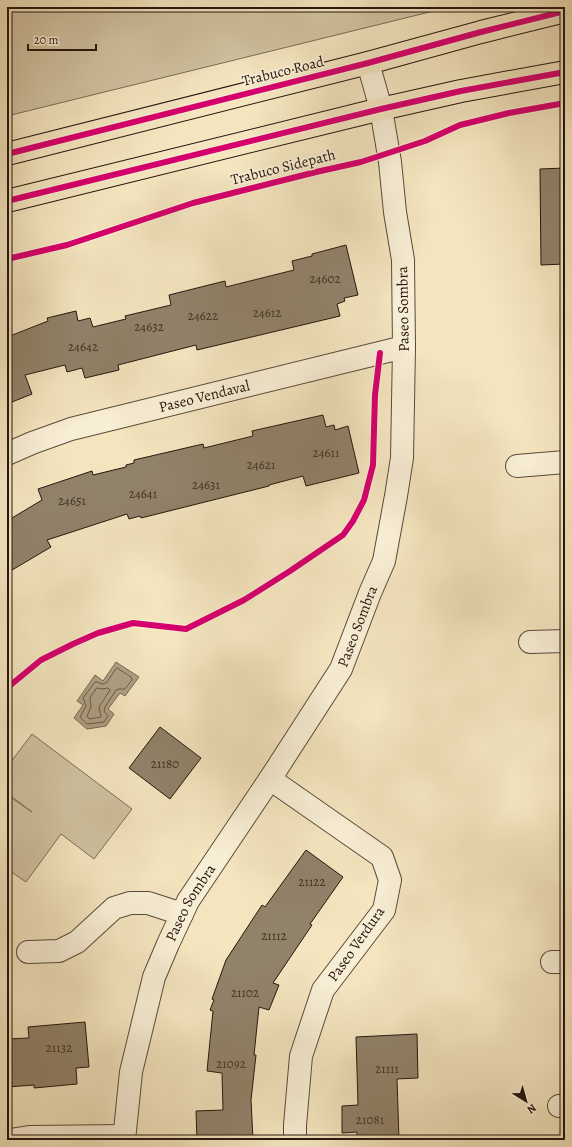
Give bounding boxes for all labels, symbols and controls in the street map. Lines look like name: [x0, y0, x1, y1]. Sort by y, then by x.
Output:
scale bar: [28, 26, 96, 52]
text: 20 m: [34, 32, 58, 48]
street label: Trabuco Road: [240, 51, 327, 91]
street label: Trabuco Sidepath: [229, 144, 337, 190]
street label: Paseo Sombra: [392, 266, 414, 352]
house number: 24602: [309, 270, 341, 287]
house number: 24612: [253, 304, 281, 321]
house number: 24622: [188, 307, 218, 324]
house number: 24632: [134, 318, 164, 335]
house number: 24642: [68, 338, 98, 355]
street label: Paseo Vendaval: [157, 375, 252, 417]
house number: 24611: [313, 444, 340, 461]
house number: 24621: [247, 456, 276, 473]
house number: 24631: [192, 476, 221, 493]
house number: 24641: [129, 485, 158, 502]
house number: 24651: [58, 492, 87, 509]
street label: Paseo Sombra: [333, 582, 382, 670]
house number: 21180: [151, 755, 179, 772]
street label: Paseo Sombra: [161, 860, 220, 945]
house number: 21122: [298, 873, 326, 890]
street label: Paseo Verdura: [323, 903, 389, 985]
house number: 21112: [261, 927, 287, 944]
house number: 21102: [231, 984, 259, 1001]
house number: 21132: [46, 1039, 72, 1056]
house number: 21092: [216, 1055, 246, 1072]
house number: 21111: [375, 1060, 400, 1077]
north arrow: [506, 1081, 546, 1121]
text: N: [524, 1100, 539, 1117]
house number: 21081: [356, 1111, 385, 1128]

